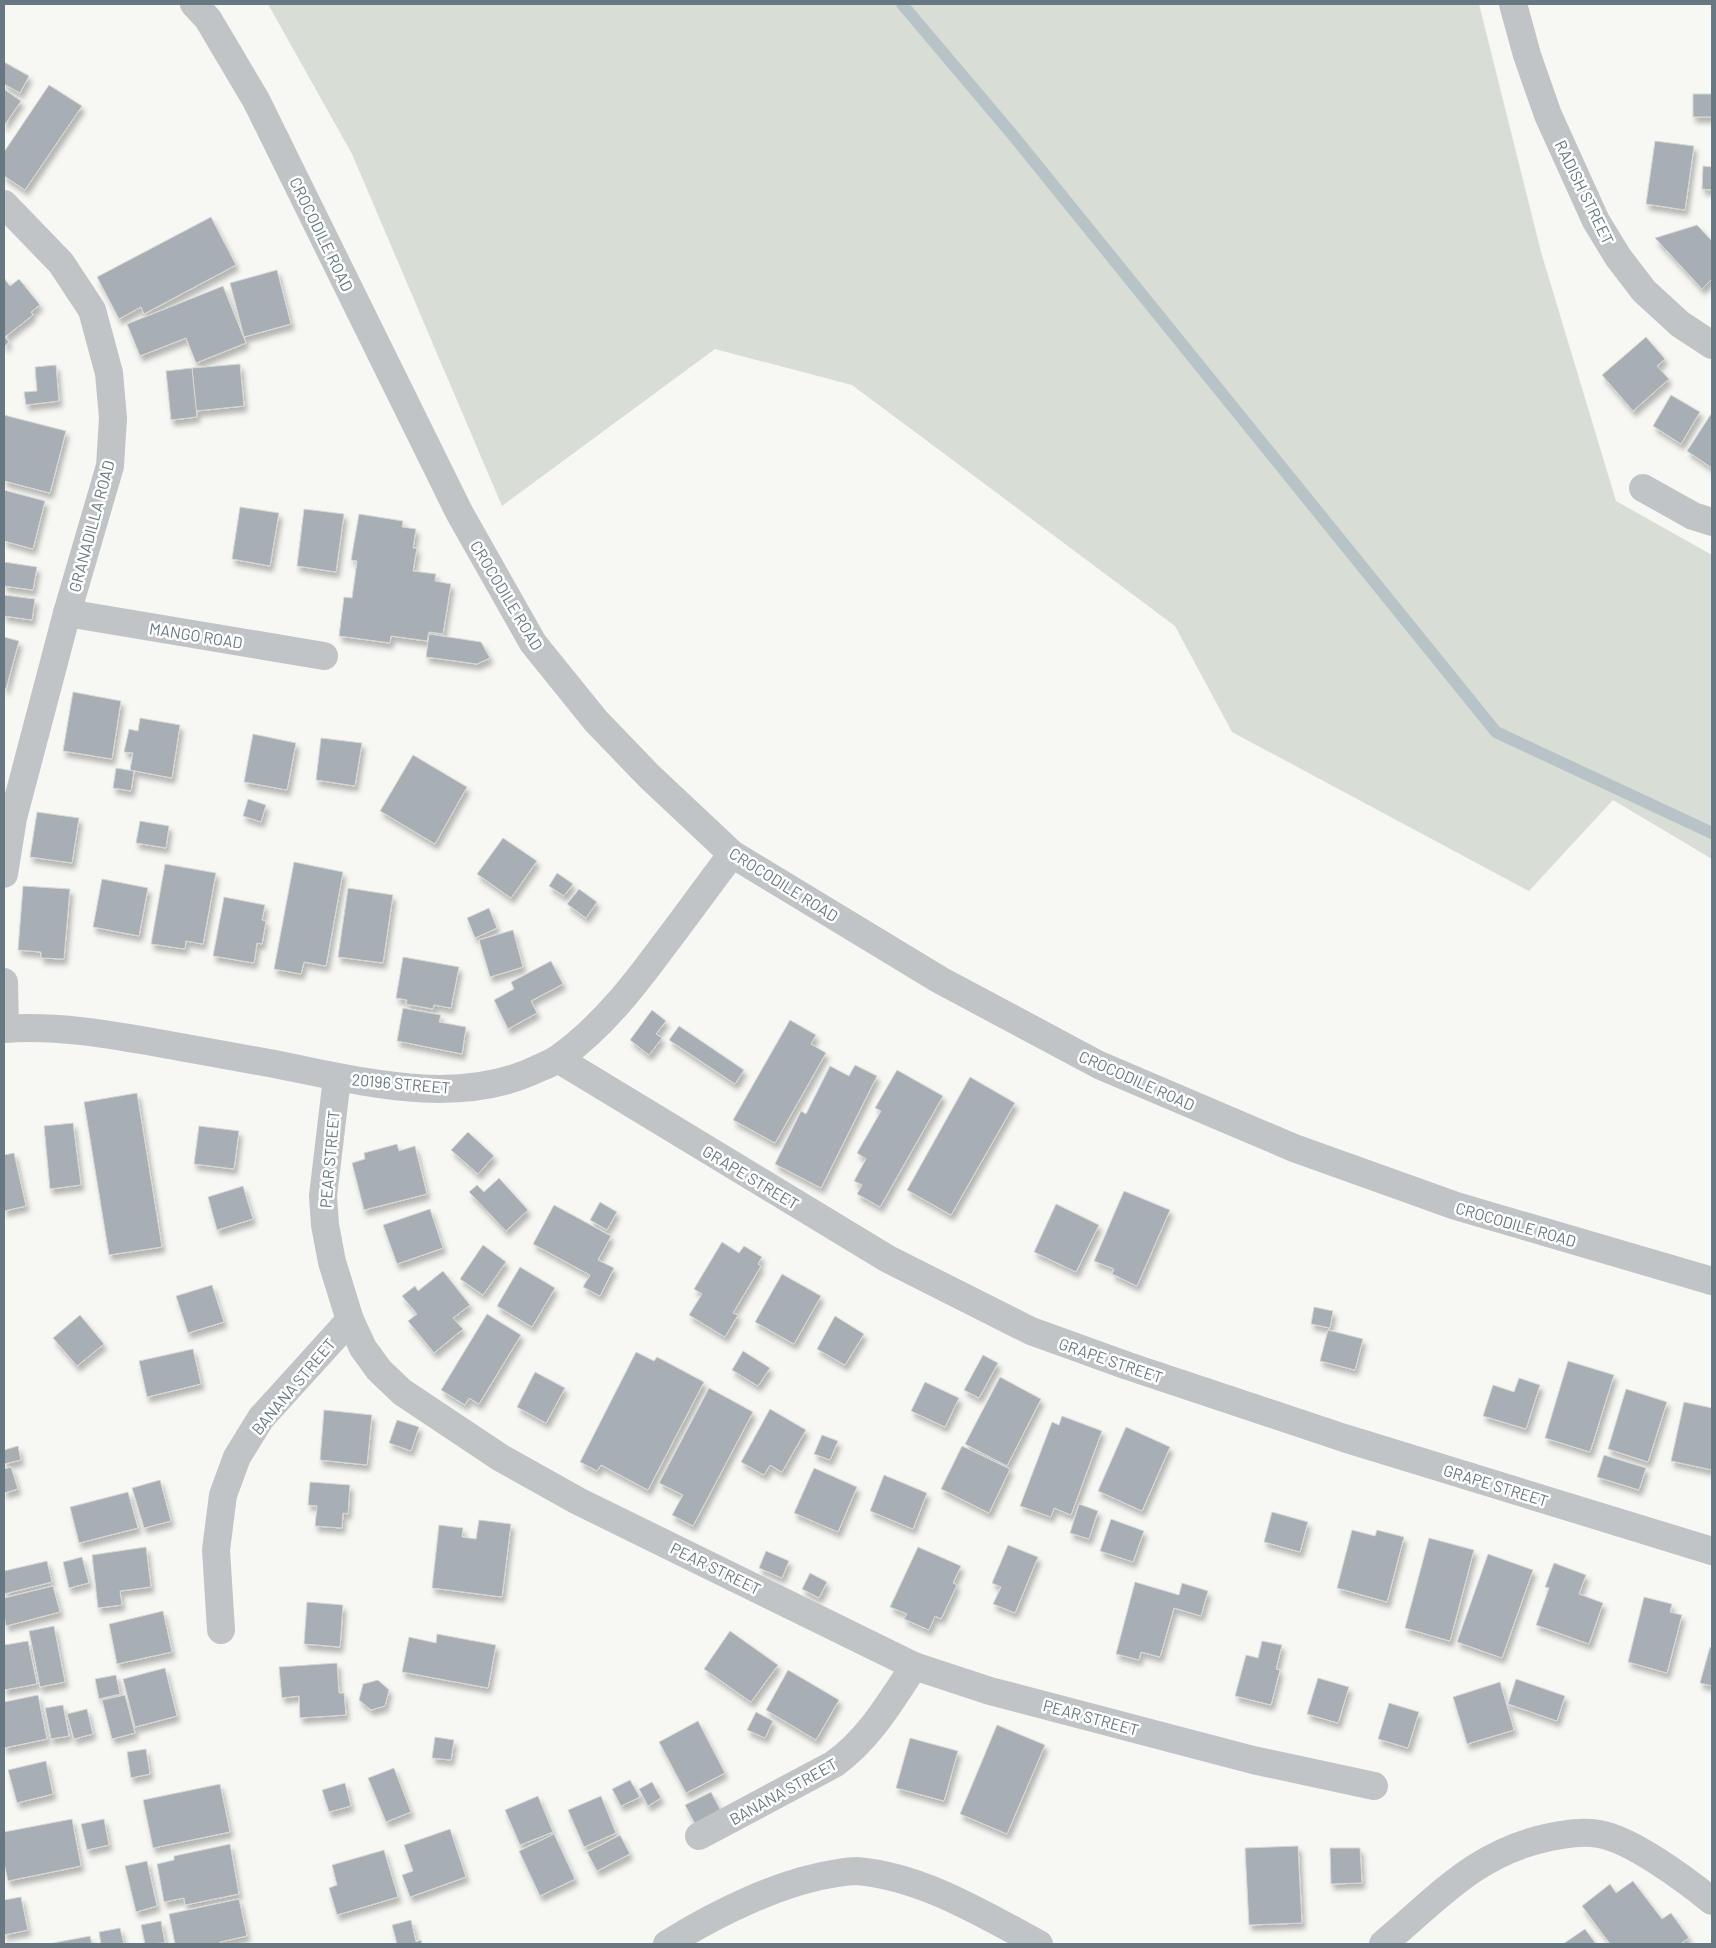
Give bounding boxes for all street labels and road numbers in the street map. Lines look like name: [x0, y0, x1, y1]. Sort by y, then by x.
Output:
street label: RADISH STREET: [1552, 137, 1618, 247]
street label: CROCODILE ROAD: [286, 174, 358, 294]
street label: GRANADILLA ROAD: [64, 458, 118, 594]
street label: CROCODILE ROAD: [467, 537, 547, 653]
street label: MANGO ROAD: [148, 618, 244, 652]
street label: CROCODILE ROAD: [726, 843, 842, 925]
street label: CROCODILE ROAD: [1076, 1046, 1198, 1114]
street label: 20196 STREET: [351, 1069, 451, 1097]
street label: PEAR STREET: [315, 1109, 343, 1209]
street label: GRAPE STREET: [700, 1141, 802, 1213]
street label: CROCODILE ROAD: [1454, 1198, 1578, 1250]
street label: GRAPE STREET: [1057, 1333, 1165, 1387]
street label: BANANA STREET: [247, 1334, 339, 1438]
street label: GRAPE STREET: [1441, 1460, 1551, 1510]
street label: PEAR STREET: [668, 1538, 764, 1598]
street label: PEAR STREET: [1041, 1695, 1141, 1739]
street label: BANANA STREET: [726, 1754, 840, 1828]

